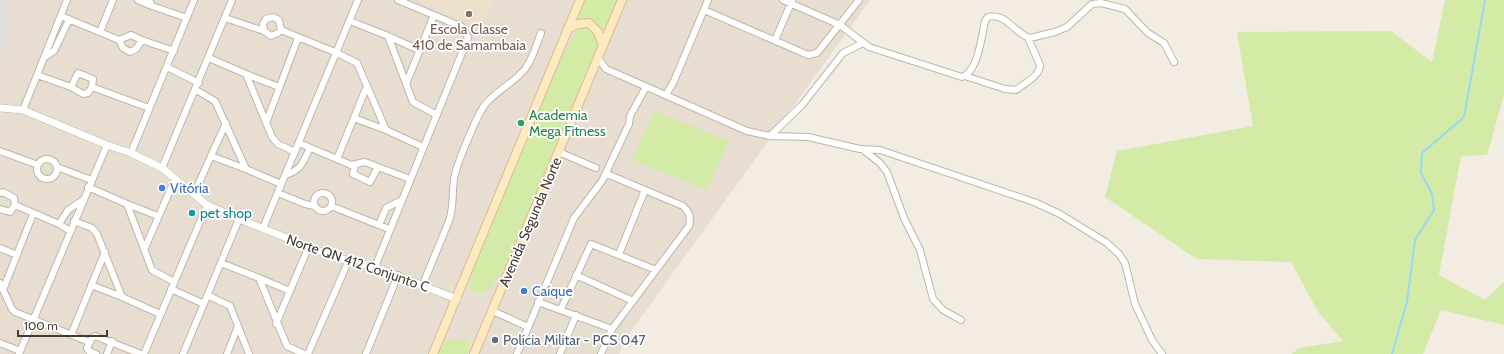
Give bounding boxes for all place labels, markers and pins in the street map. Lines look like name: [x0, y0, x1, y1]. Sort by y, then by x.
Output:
marker: Escola Classe 410 de Samambaia: [464, 9, 474, 19]
place label: Escola Classe 410 de Samambaia: [412, 20, 526, 54]
place label: Academia Mega Fitness: [529, 106, 606, 140]
marker: Academia Mega Fitness: [516, 118, 526, 128]
place label: Vitória: [170, 179, 209, 197]
marker: Vitória: [157, 183, 167, 193]
place label: pet shop: [200, 204, 252, 222]
marker: pet shop: [187, 208, 197, 218]
place label: Caíque: [532, 282, 573, 300]
marker: Caíque: [519, 286, 529, 296]
place label: Polícia Militar - PCS 047: [503, 331, 645, 349]
marker: Polícia Militar - PCS 047: [490, 335, 500, 345]

